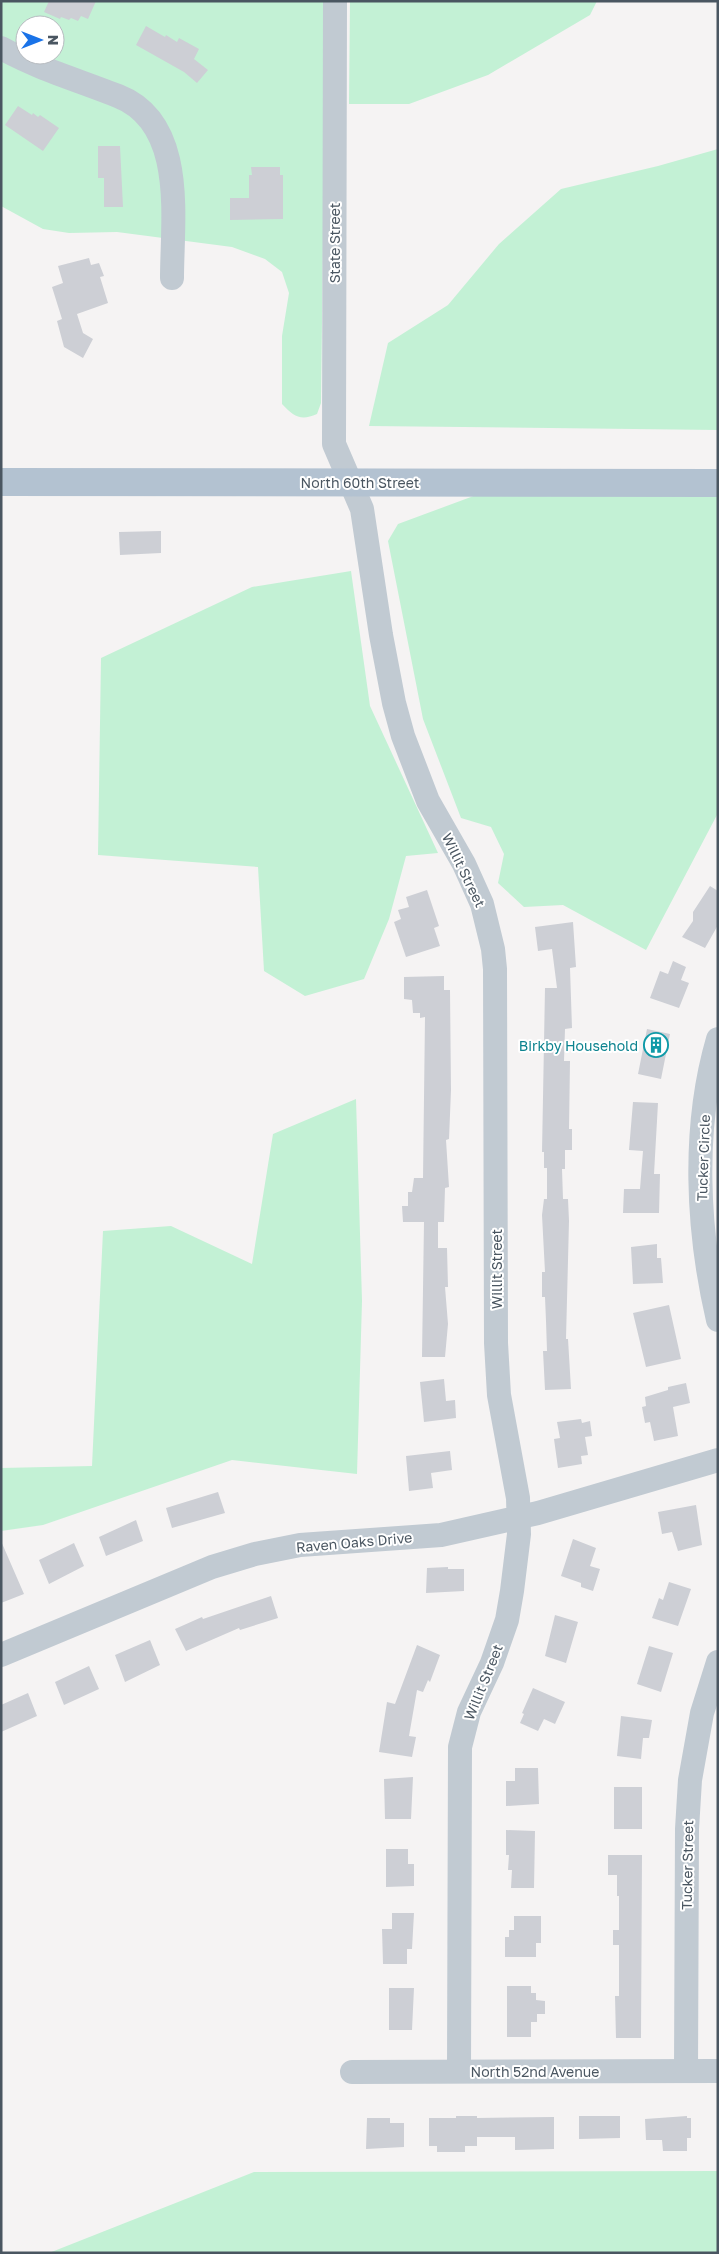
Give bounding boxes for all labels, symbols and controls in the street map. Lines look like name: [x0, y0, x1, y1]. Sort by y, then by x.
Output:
north arrow: [15, 15, 65, 65]
text: N: [45, 35, 62, 45]
street label: State Street: [326, 203, 343, 283]
street label: North 60th Street: [301, 474, 419, 491]
street label: Willit Street: [439, 830, 489, 910]
building icon: Birkby Household: [643, 1032, 669, 1058]
place label: Birkby Household: [519, 1037, 638, 1054]
street label: Tucker Circle: [693, 1114, 713, 1202]
street label: Willit Street: [488, 1229, 505, 1309]
street label: Raven Oaks Drive: [295, 1528, 413, 1556]
street label: Willit Street: [460, 1642, 506, 1722]
street label: Tucker Street: [678, 1820, 696, 1910]
street label: North 52nd Avenue: [471, 2063, 599, 2080]

